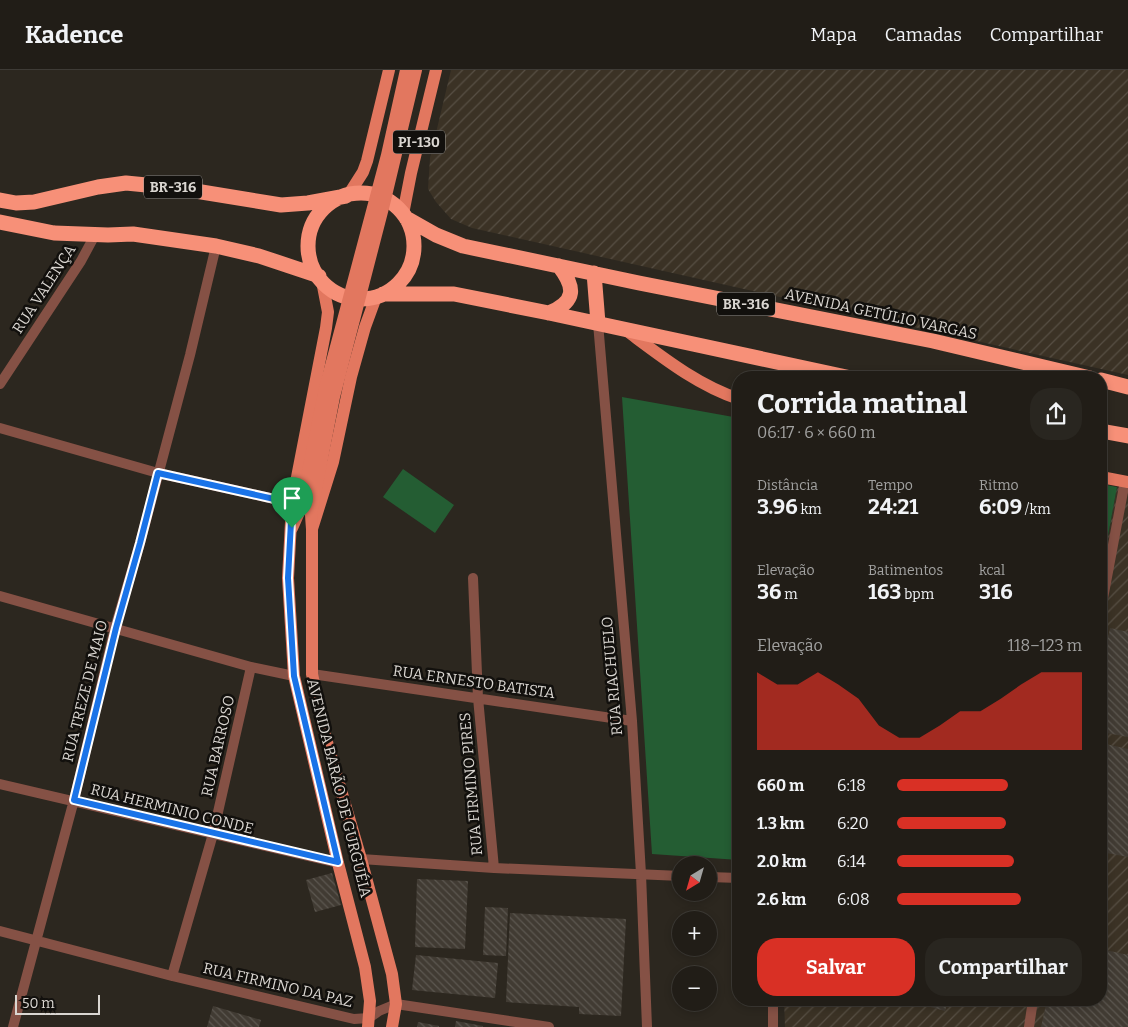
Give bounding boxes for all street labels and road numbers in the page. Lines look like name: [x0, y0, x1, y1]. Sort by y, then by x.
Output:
road number: PI-130: [393, 131, 445, 154]
road number: BR-316: [144, 175, 202, 198]
street label: RUA VALENÇA: [9, 241, 80, 337]
street label: AVENIDA GETÚLIO VARGAS: [783, 285, 979, 343]
road number: BR-316: [717, 292, 775, 315]
street label: RUA RIACHUELO: [598, 616, 626, 736]
street label: RUA TREZE DE MAIO: [59, 618, 111, 764]
street label: RUA ERNESTO BATISTA: [392, 662, 557, 702]
street label: AVENIDA BARÃO DE GURGUÉIA: [303, 677, 375, 900]
street label: RUA BARROSO: [198, 694, 238, 798]
street label: RUA FIRMINO PIRES: [456, 712, 486, 856]
street label: RUA HERMINIO CONDE: [89, 780, 255, 838]
street label: RUA FIRMINO DA PAZ: [201, 959, 355, 1011]

